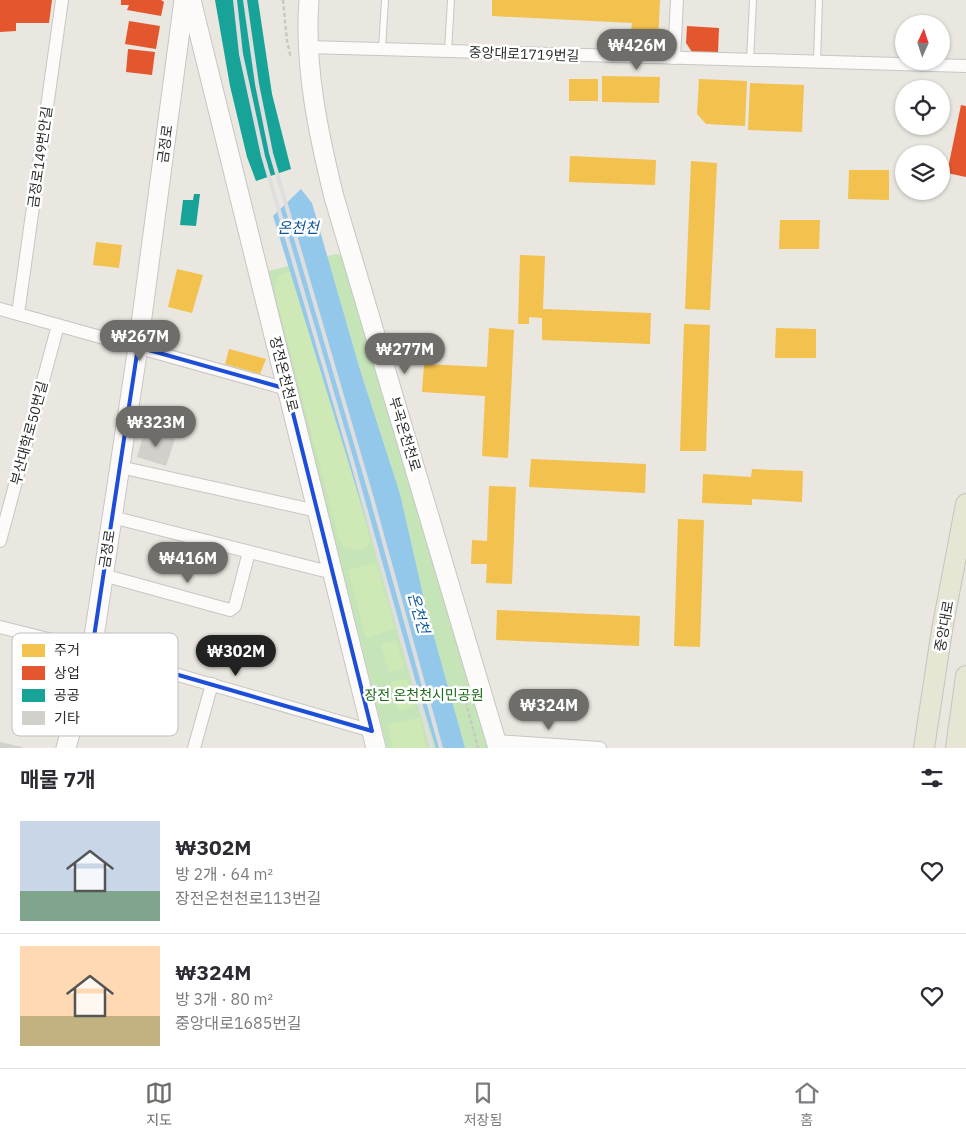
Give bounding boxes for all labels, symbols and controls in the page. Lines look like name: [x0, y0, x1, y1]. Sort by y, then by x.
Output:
north arrow: [895, 15, 950, 70]
map controls: [895, 15, 950, 200]
pin: ₩426M: [602, 28, 672, 71]
text: ₩426M: [608, 35, 666, 55]
street label: 중앙대로1719번길: [468, 43, 580, 65]
button: locate: [895, 80, 950, 135]
street label: 금정로149번안길: [24, 105, 56, 209]
street label: 금정로: [153, 123, 177, 164]
button: layers: [895, 145, 950, 200]
water label: 온천천: [277, 218, 321, 237]
pin: ₩267M: [105, 320, 175, 362]
text: ₩267M: [111, 326, 169, 346]
pin: ₩277M: [370, 332, 440, 375]
street label: 장전온천천로: [266, 334, 302, 414]
text: ₩277M: [376, 339, 434, 359]
street label: 부산대학로50번길: [6, 379, 52, 487]
street label: 부곡온천천로: [385, 394, 425, 474]
pin: ₩323M: [121, 406, 191, 448]
text: ₩323M: [127, 412, 185, 432]
street label: 금정로: [95, 528, 119, 569]
pin: ₩416M: [153, 542, 223, 584]
text: ₩416M: [159, 548, 217, 568]
water label: 온천천: [404, 590, 434, 638]
street label: 중앙대로: [931, 599, 957, 653]
legend: [12, 633, 178, 736]
pin: ₩302M: [201, 634, 271, 677]
text: 주거: [54, 641, 80, 659]
text: ₩302M: [207, 641, 265, 661]
text: 상업: [54, 664, 80, 682]
text: 공공: [54, 686, 80, 704]
park label: 장전 온천천시민공원: [364, 686, 484, 704]
pin: ₩324M: [514, 688, 584, 731]
text: ₩324M: [520, 695, 578, 715]
text: 기타: [54, 709, 80, 727]
icon: filters: [918, 764, 946, 792]
text: 매물 7개: [20, 765, 96, 793]
text: ₩302M: [175, 833, 251, 861]
icon: home: [60, 841, 120, 901]
icon: heart: [918, 857, 946, 885]
text: 방 2개 · 64 m²: [175, 864, 273, 884]
text: 장전온천천로113번길: [175, 888, 322, 908]
text: ₩324M: [175, 958, 251, 986]
icon: home: [60, 966, 120, 1026]
icon: heart: [918, 982, 946, 1010]
text: 방 3개 · 80 m²: [175, 989, 273, 1009]
text: 중앙대로1685번길: [175, 1013, 302, 1033]
tab: 지도: [145, 1079, 173, 1129]
tab: 저장됨: [464, 1079, 502, 1129]
tab: 홈: [793, 1079, 821, 1129]

